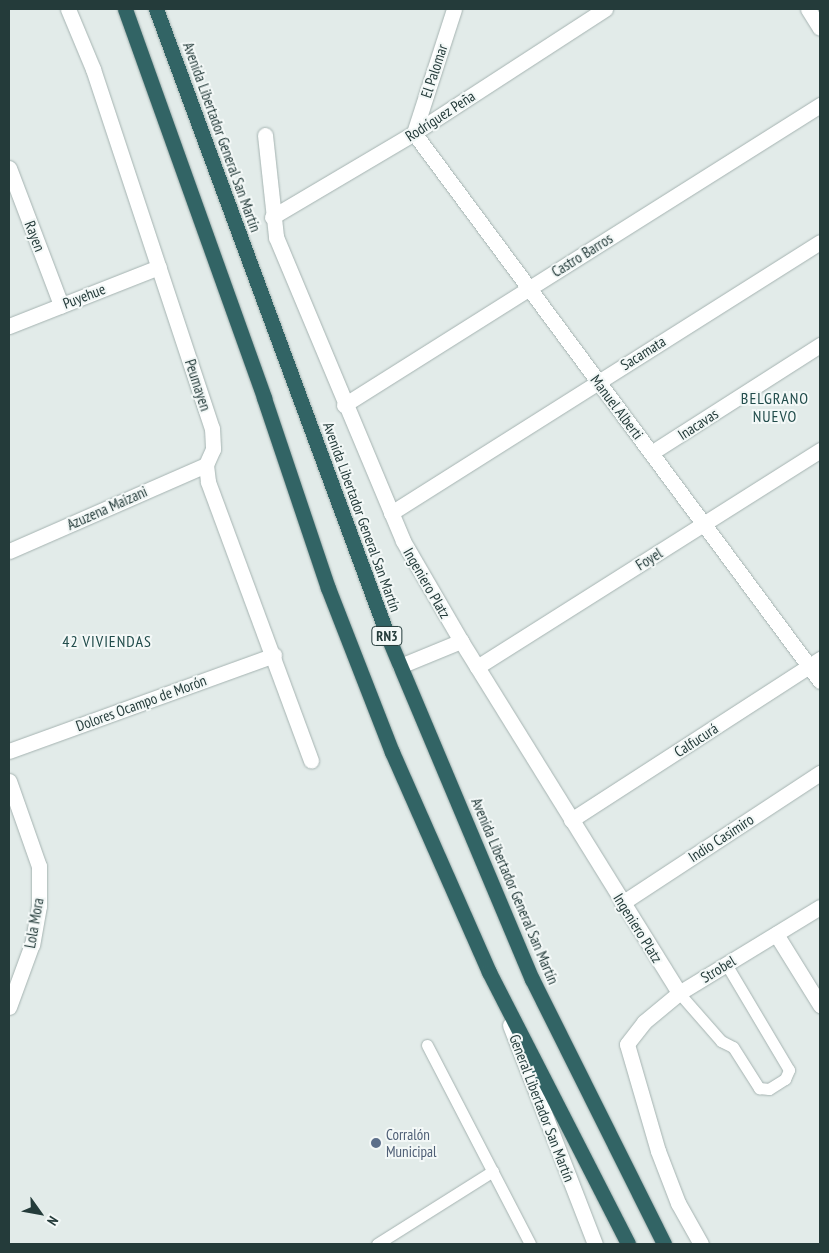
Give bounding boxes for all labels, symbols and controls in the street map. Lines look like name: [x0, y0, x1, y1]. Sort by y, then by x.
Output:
street label: Avenida Libertador General San Martín: [179, 40, 265, 234]
street label: El Palomar: [417, 42, 451, 100]
street label: Rodríguez Peña: [402, 87, 478, 145]
street label: Rayen: [21, 218, 49, 254]
street label: Castro Barros: [548, 229, 616, 281]
street label: Puyehue: [60, 280, 108, 312]
street label: Sacamata: [617, 332, 669, 374]
street label: Peumayen: [181, 357, 215, 413]
street label: Manuel Alberti: [587, 371, 647, 443]
district label: BELGRANO NUEVO: [740, 388, 810, 426]
street label: Inacavas: [675, 404, 721, 444]
street label: Avenida Libertador General San Martín: [319, 420, 405, 614]
street label: Azuzena Maizani: [64, 482, 150, 534]
street label: Foyel: [632, 544, 666, 574]
street label: Ingeniero Platz: [400, 545, 454, 621]
road number: RN3: [371, 624, 403, 648]
district label: 42 VIVIENDAS: [60, 631, 154, 651]
street label: Dolores Ocampo de Morón: [73, 671, 209, 735]
street label: Calfucurá: [671, 719, 721, 761]
street label: Avenida Libertador General San Martín: [468, 795, 562, 987]
street label: Indio Casimiro: [685, 810, 757, 866]
street label: Ingeniero Platz: [610, 890, 666, 966]
street label: Lola Mora: [21, 896, 47, 950]
street label: Strobel: [697, 952, 739, 986]
street label: General Libertador San Martín: [506, 1032, 578, 1184]
place label: Corralón Municipal: [386, 1125, 437, 1160]
marker: Corralón Municipal: [370, 1137, 382, 1149]
north arrow: [15, 1188, 65, 1238]
text: N: [43, 1213, 62, 1229]

